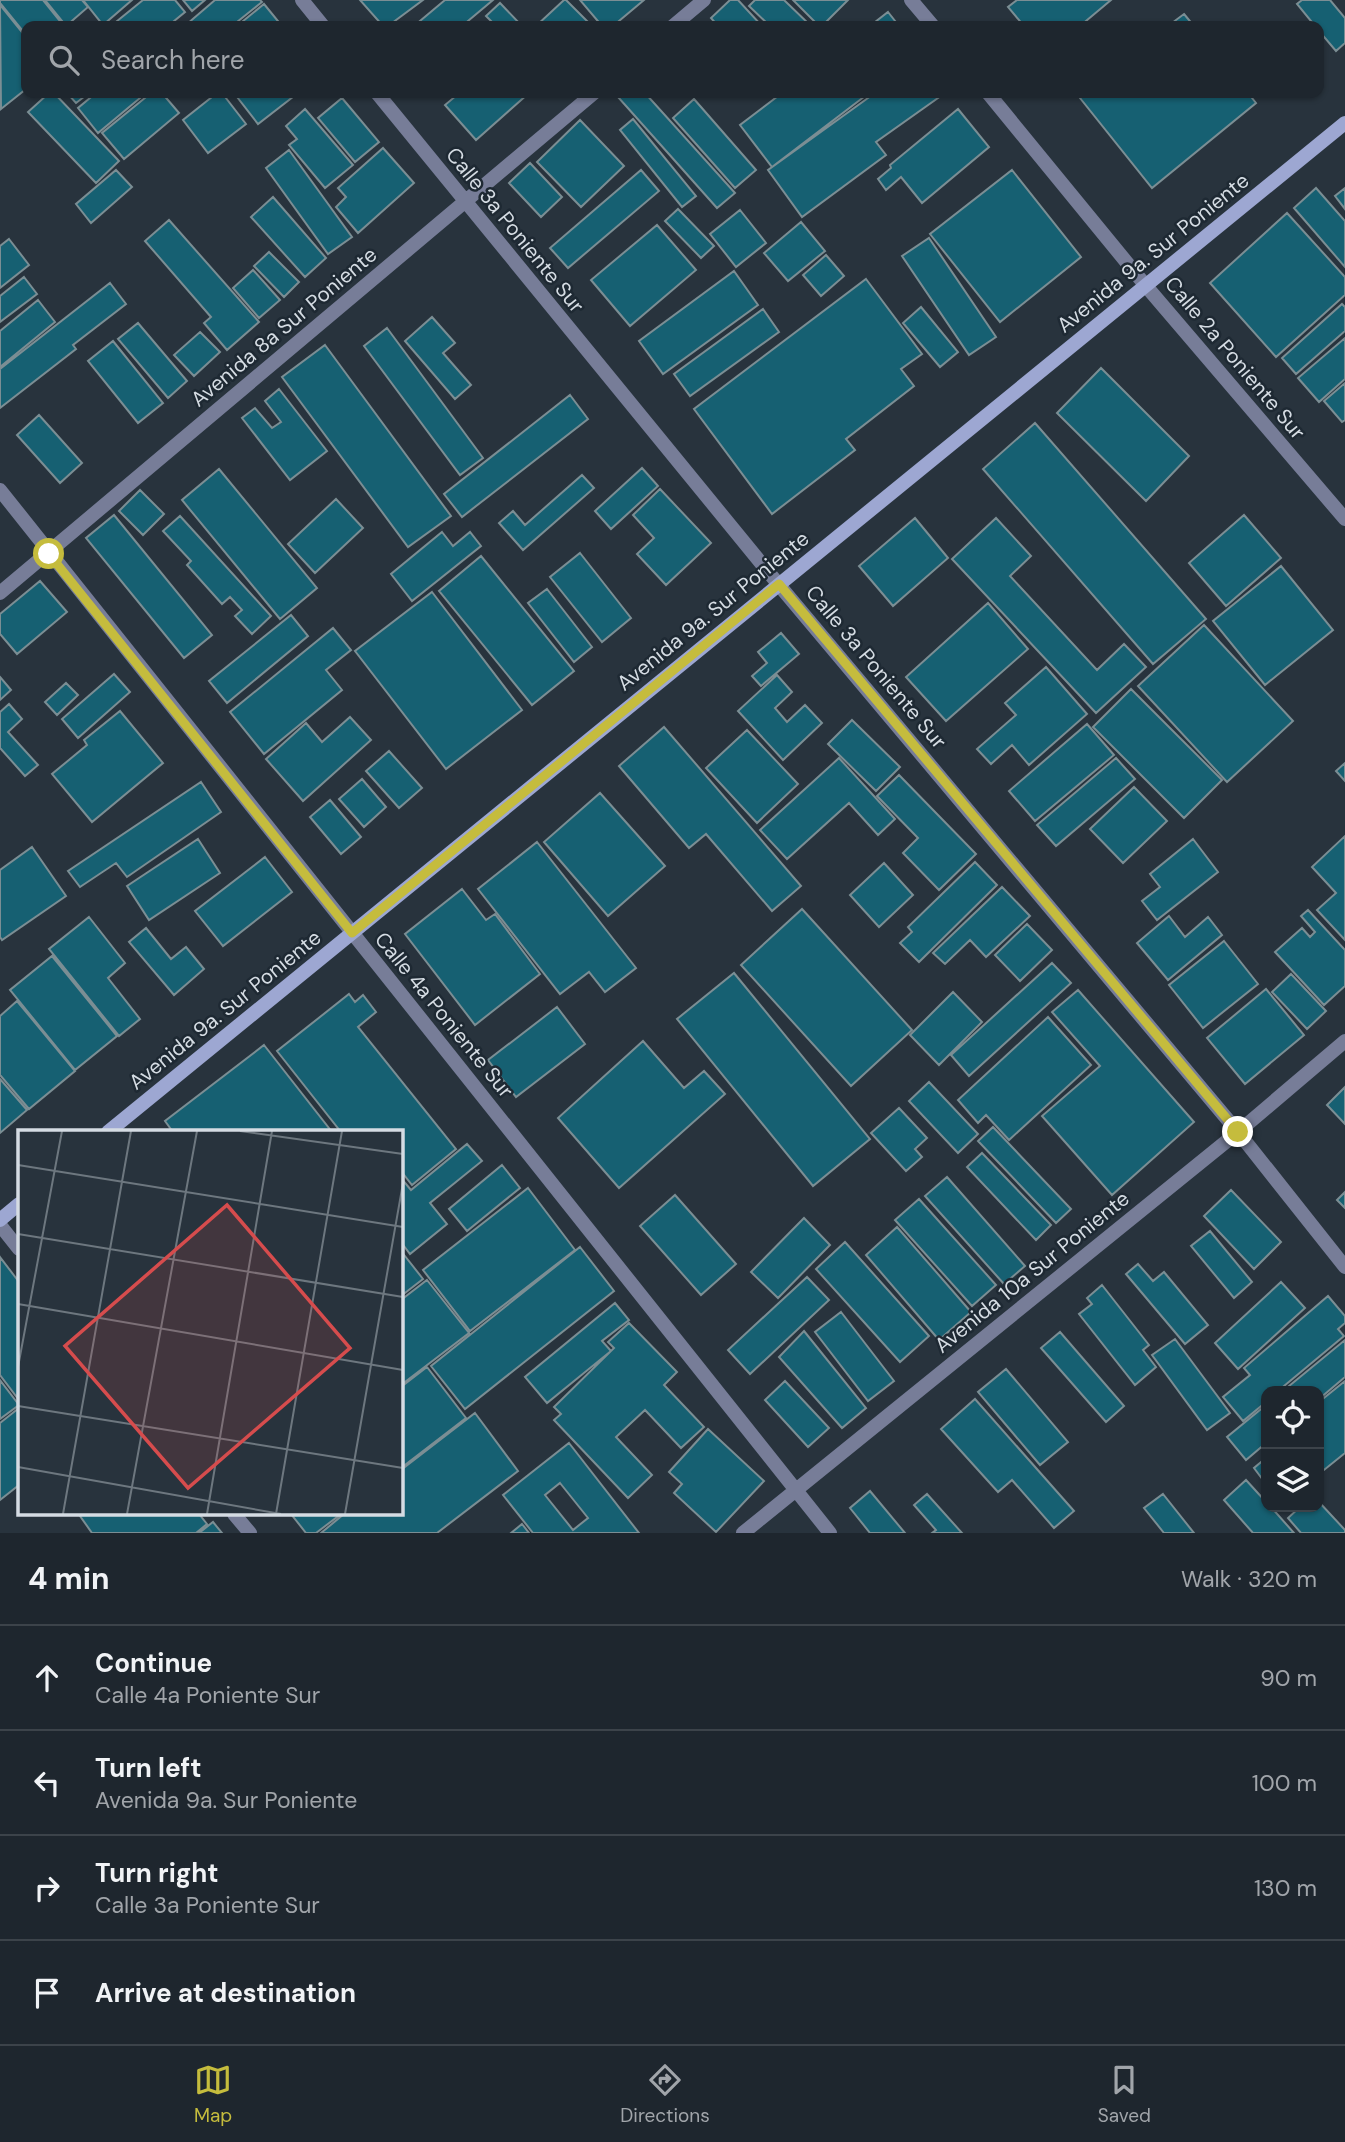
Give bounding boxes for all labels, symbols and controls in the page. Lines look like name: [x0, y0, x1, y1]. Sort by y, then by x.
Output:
search box: [21, 21, 1324, 98]
icon: search: [45, 41, 83, 79]
text: Search here: [101, 43, 244, 77]
street label: Calle 3a Poniente Sur: [440, 141, 591, 319]
street label: Avenida 9a. Sur Poniente: [1051, 167, 1255, 339]
street label: Avenida 8a Sur Poniente: [185, 241, 383, 413]
street label: Calle 2a Poniente Sur: [1158, 270, 1312, 446]
street label: Avenida 9a. Sur Poniente: [611, 525, 815, 697]
route start: [33, 538, 64, 569]
street label: Calle 3a Poniente Sur: [799, 579, 953, 755]
street label: Avenida 9a. Sur Poniente: [123, 924, 327, 1096]
street label: Calle 4a Poniente Sur: [368, 926, 520, 1104]
route end: [1222, 1116, 1253, 1147]
inset map: [18, 1130, 402, 1516]
street label: Avenida 10a Sur Poniente: [929, 1185, 1135, 1359]
map controls: [1261, 1386, 1324, 1512]
button: locate: [1261, 1386, 1324, 1449]
button: layers: [1261, 1449, 1324, 1512]
text: 4 min: [28, 1559, 110, 1598]
text: Walk · 320 m: [1181, 1564, 1317, 1594]
text: Continue: [95, 1646, 212, 1680]
icon: ahead: [28, 1659, 66, 1697]
text: 90 m: [1260, 1663, 1317, 1693]
text: Calle 4a Poniente Sur: [95, 1680, 320, 1710]
text: Turn left: [95, 1751, 202, 1785]
icon: left: [28, 1764, 66, 1802]
text: 100 m: [1252, 1768, 1317, 1798]
text: Avenida 9a. Sur Poniente: [95, 1785, 357, 1815]
text: Turn right: [95, 1856, 219, 1890]
icon: right: [28, 1869, 66, 1907]
text: 130 m: [1254, 1873, 1317, 1903]
text: Calle 3a Poniente Sur: [95, 1890, 320, 1920]
icon: arrive: [28, 1974, 66, 2012]
text: Arrive at destination: [95, 1976, 356, 2010]
tab: Map: [194, 2061, 232, 2128]
tab: Directions: [620, 2061, 710, 2128]
tab: Saved: [1098, 2061, 1151, 2128]

